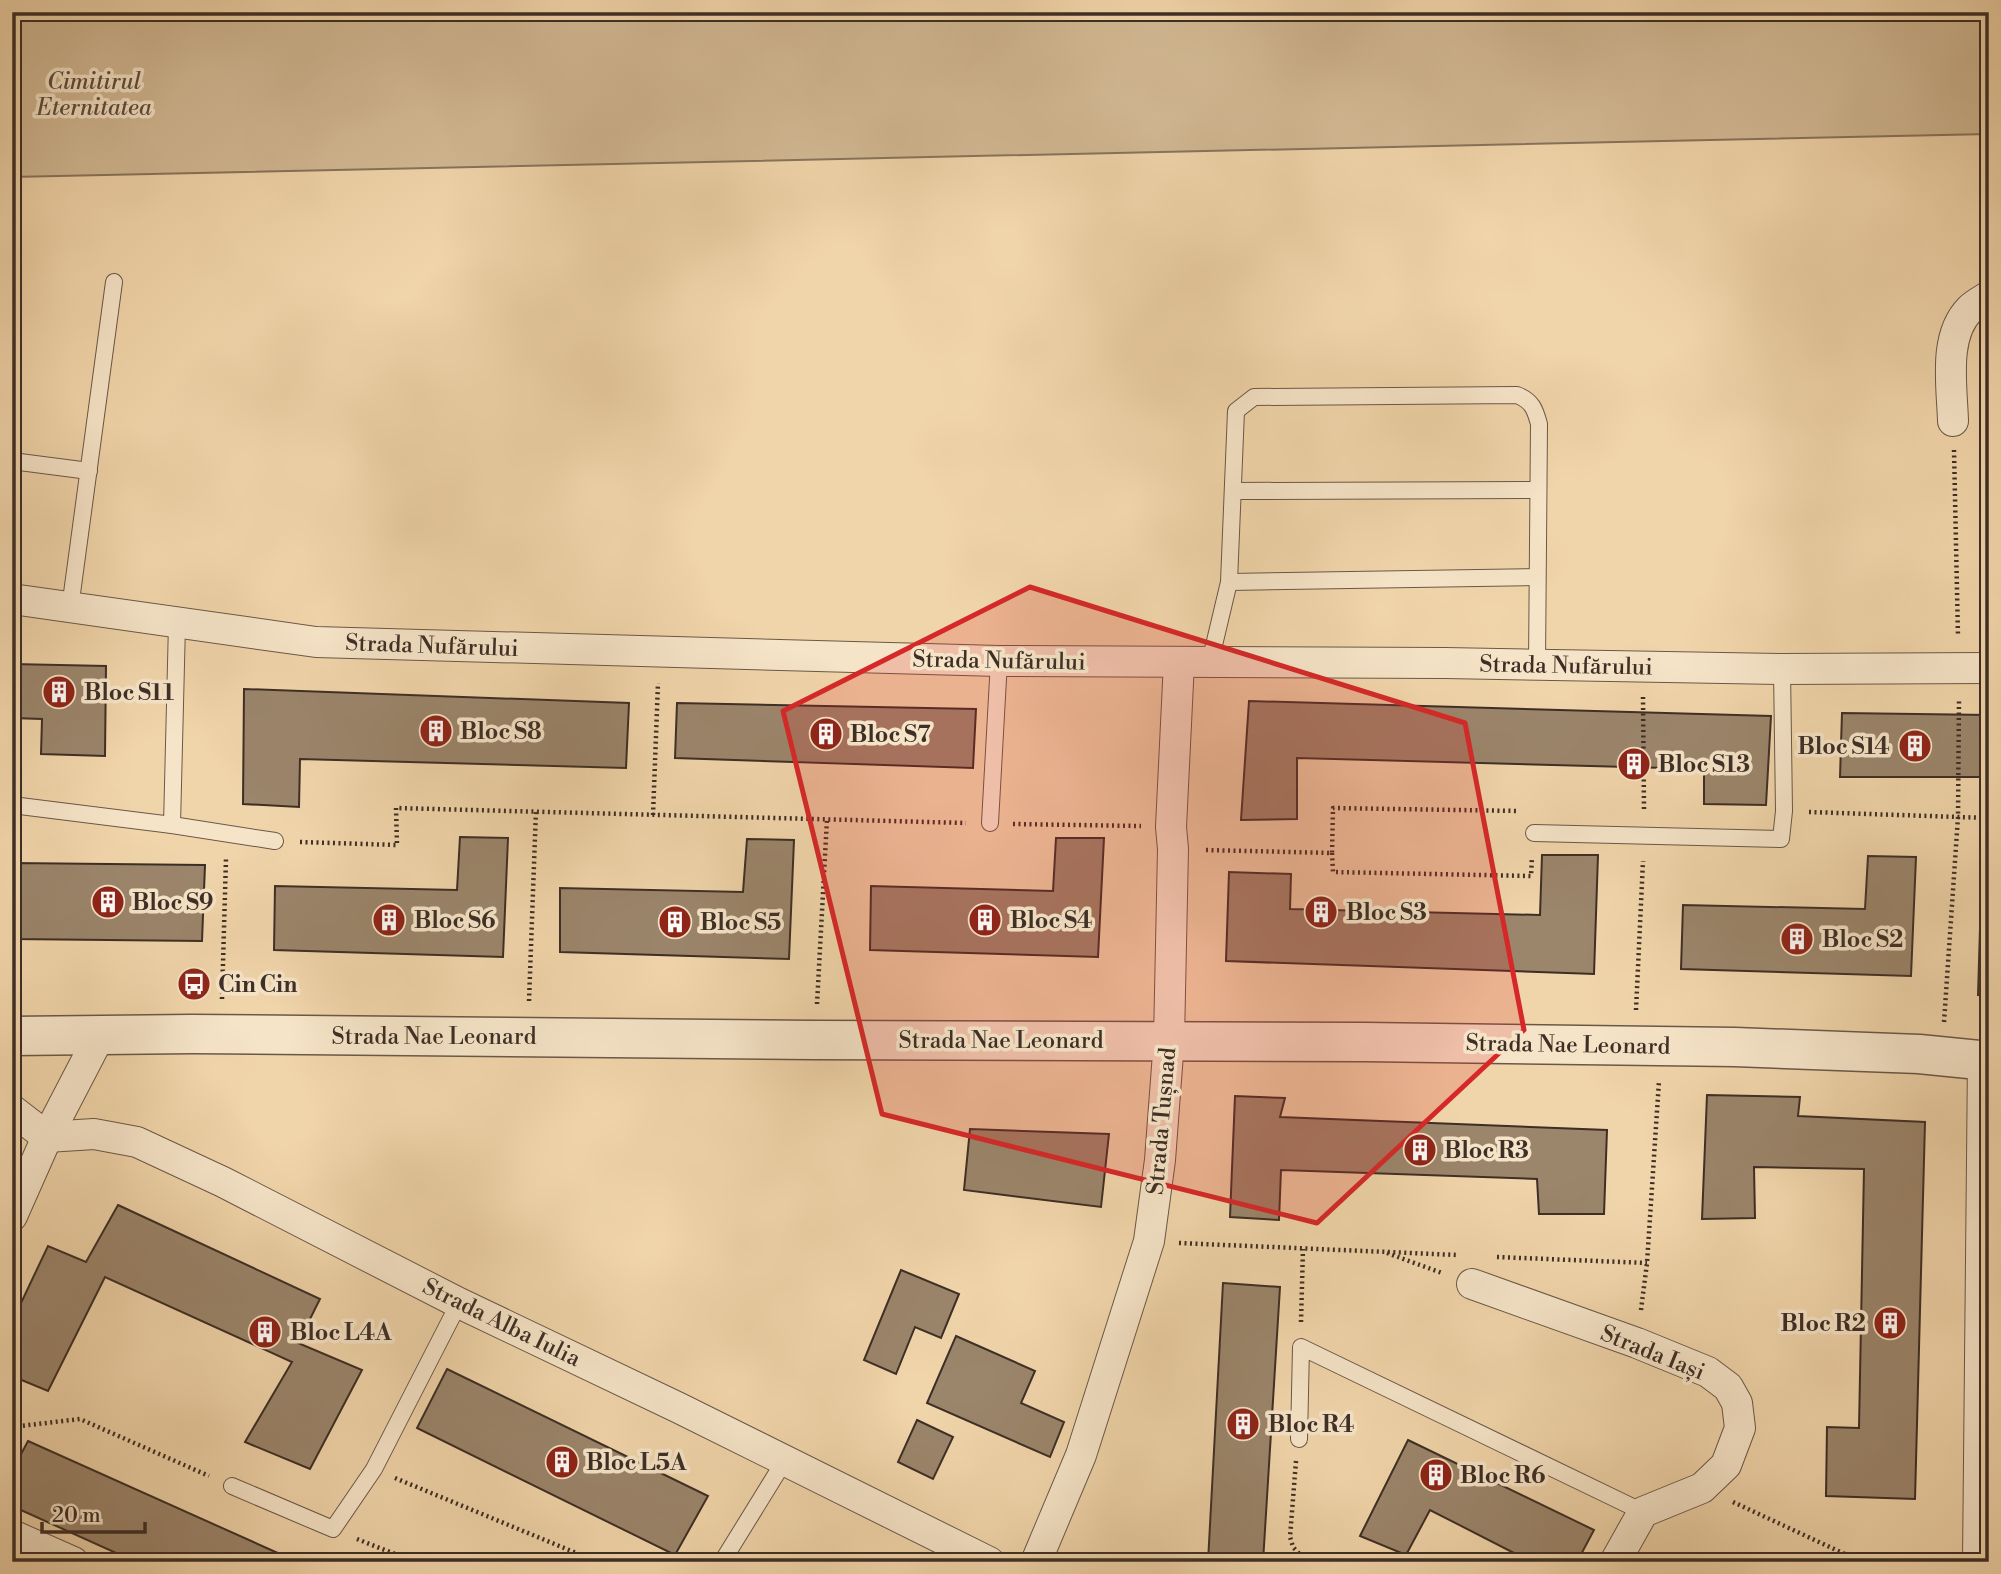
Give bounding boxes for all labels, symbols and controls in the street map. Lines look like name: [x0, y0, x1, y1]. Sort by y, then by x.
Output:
park label: Cimitirul Eternitatea: [36, 68, 152, 122]
street label: Strada Nufărului: [345, 629, 519, 663]
street label: Strada Nufărului: [912, 645, 1086, 677]
street label: Strada Nufărului: [1479, 650, 1653, 682]
building icon: Bloc S11: [40, 673, 78, 711]
place label: Bloc S11: [84, 679, 174, 707]
building icon: Bloc S8: [417, 712, 455, 750]
building icon: Bloc S7: [807, 715, 845, 753]
place label: Bloc S8: [460, 718, 542, 746]
place label: Bloc S7: [850, 721, 931, 749]
building icon: Bloc S14: [1896, 727, 1934, 765]
place label: Bloc S14: [1797, 733, 1890, 761]
building icon: Bloc S13: [1615, 745, 1653, 783]
place label: Bloc S13: [1658, 751, 1750, 779]
building icon: Bloc S9: [89, 883, 127, 921]
place label: Bloc S9: [132, 889, 214, 917]
building icon: Bloc S3: [1302, 893, 1340, 931]
place label: Bloc S3: [1346, 899, 1427, 927]
building icon: Bloc S6: [370, 901, 408, 939]
building icon: Bloc S4: [966, 901, 1004, 939]
building icon: Bloc S5: [656, 903, 694, 941]
place label: Bloc S6: [414, 907, 496, 935]
place label: Bloc S4: [1010, 907, 1093, 935]
place label: Bloc S5: [700, 909, 781, 937]
building icon: Bloc S2: [1778, 920, 1816, 958]
place label: Bloc S2: [1822, 926, 1904, 954]
bus stop icon: Cin Cin: [175, 965, 213, 1003]
place label: Cin Cin: [218, 971, 297, 999]
street label: Strada Nae Leonard: [332, 1023, 536, 1051]
street label: Strada Nae Leonard: [899, 1027, 1103, 1055]
street label: Strada Nae Leonard: [1465, 1029, 1671, 1061]
street label: Strada Tușnad: [1142, 1046, 1182, 1196]
building icon: Bloc R3: [1401, 1131, 1439, 1169]
place label: Bloc R3: [1444, 1137, 1529, 1165]
street label: Strada Alba Iulia: [418, 1273, 585, 1373]
building icon: Bloc R2: [1871, 1304, 1909, 1342]
place label: Bloc R2: [1781, 1310, 1866, 1338]
building icon: Bloc L4A: [246, 1313, 284, 1351]
place label: Bloc L4A: [290, 1319, 392, 1347]
street label: Strada Iași: [1596, 1319, 1709, 1387]
building icon: Bloc R4: [1224, 1405, 1262, 1443]
place label: Bloc R4: [1268, 1411, 1354, 1439]
building icon: Bloc L5A: [543, 1443, 581, 1481]
place label: Bloc L5A: [586, 1449, 687, 1477]
building icon: Bloc R6: [1417, 1456, 1455, 1494]
place label: Bloc R6: [1460, 1462, 1546, 1490]
scale bar: [42, 1490, 145, 1534]
text: 20 m: [52, 1503, 101, 1529]

